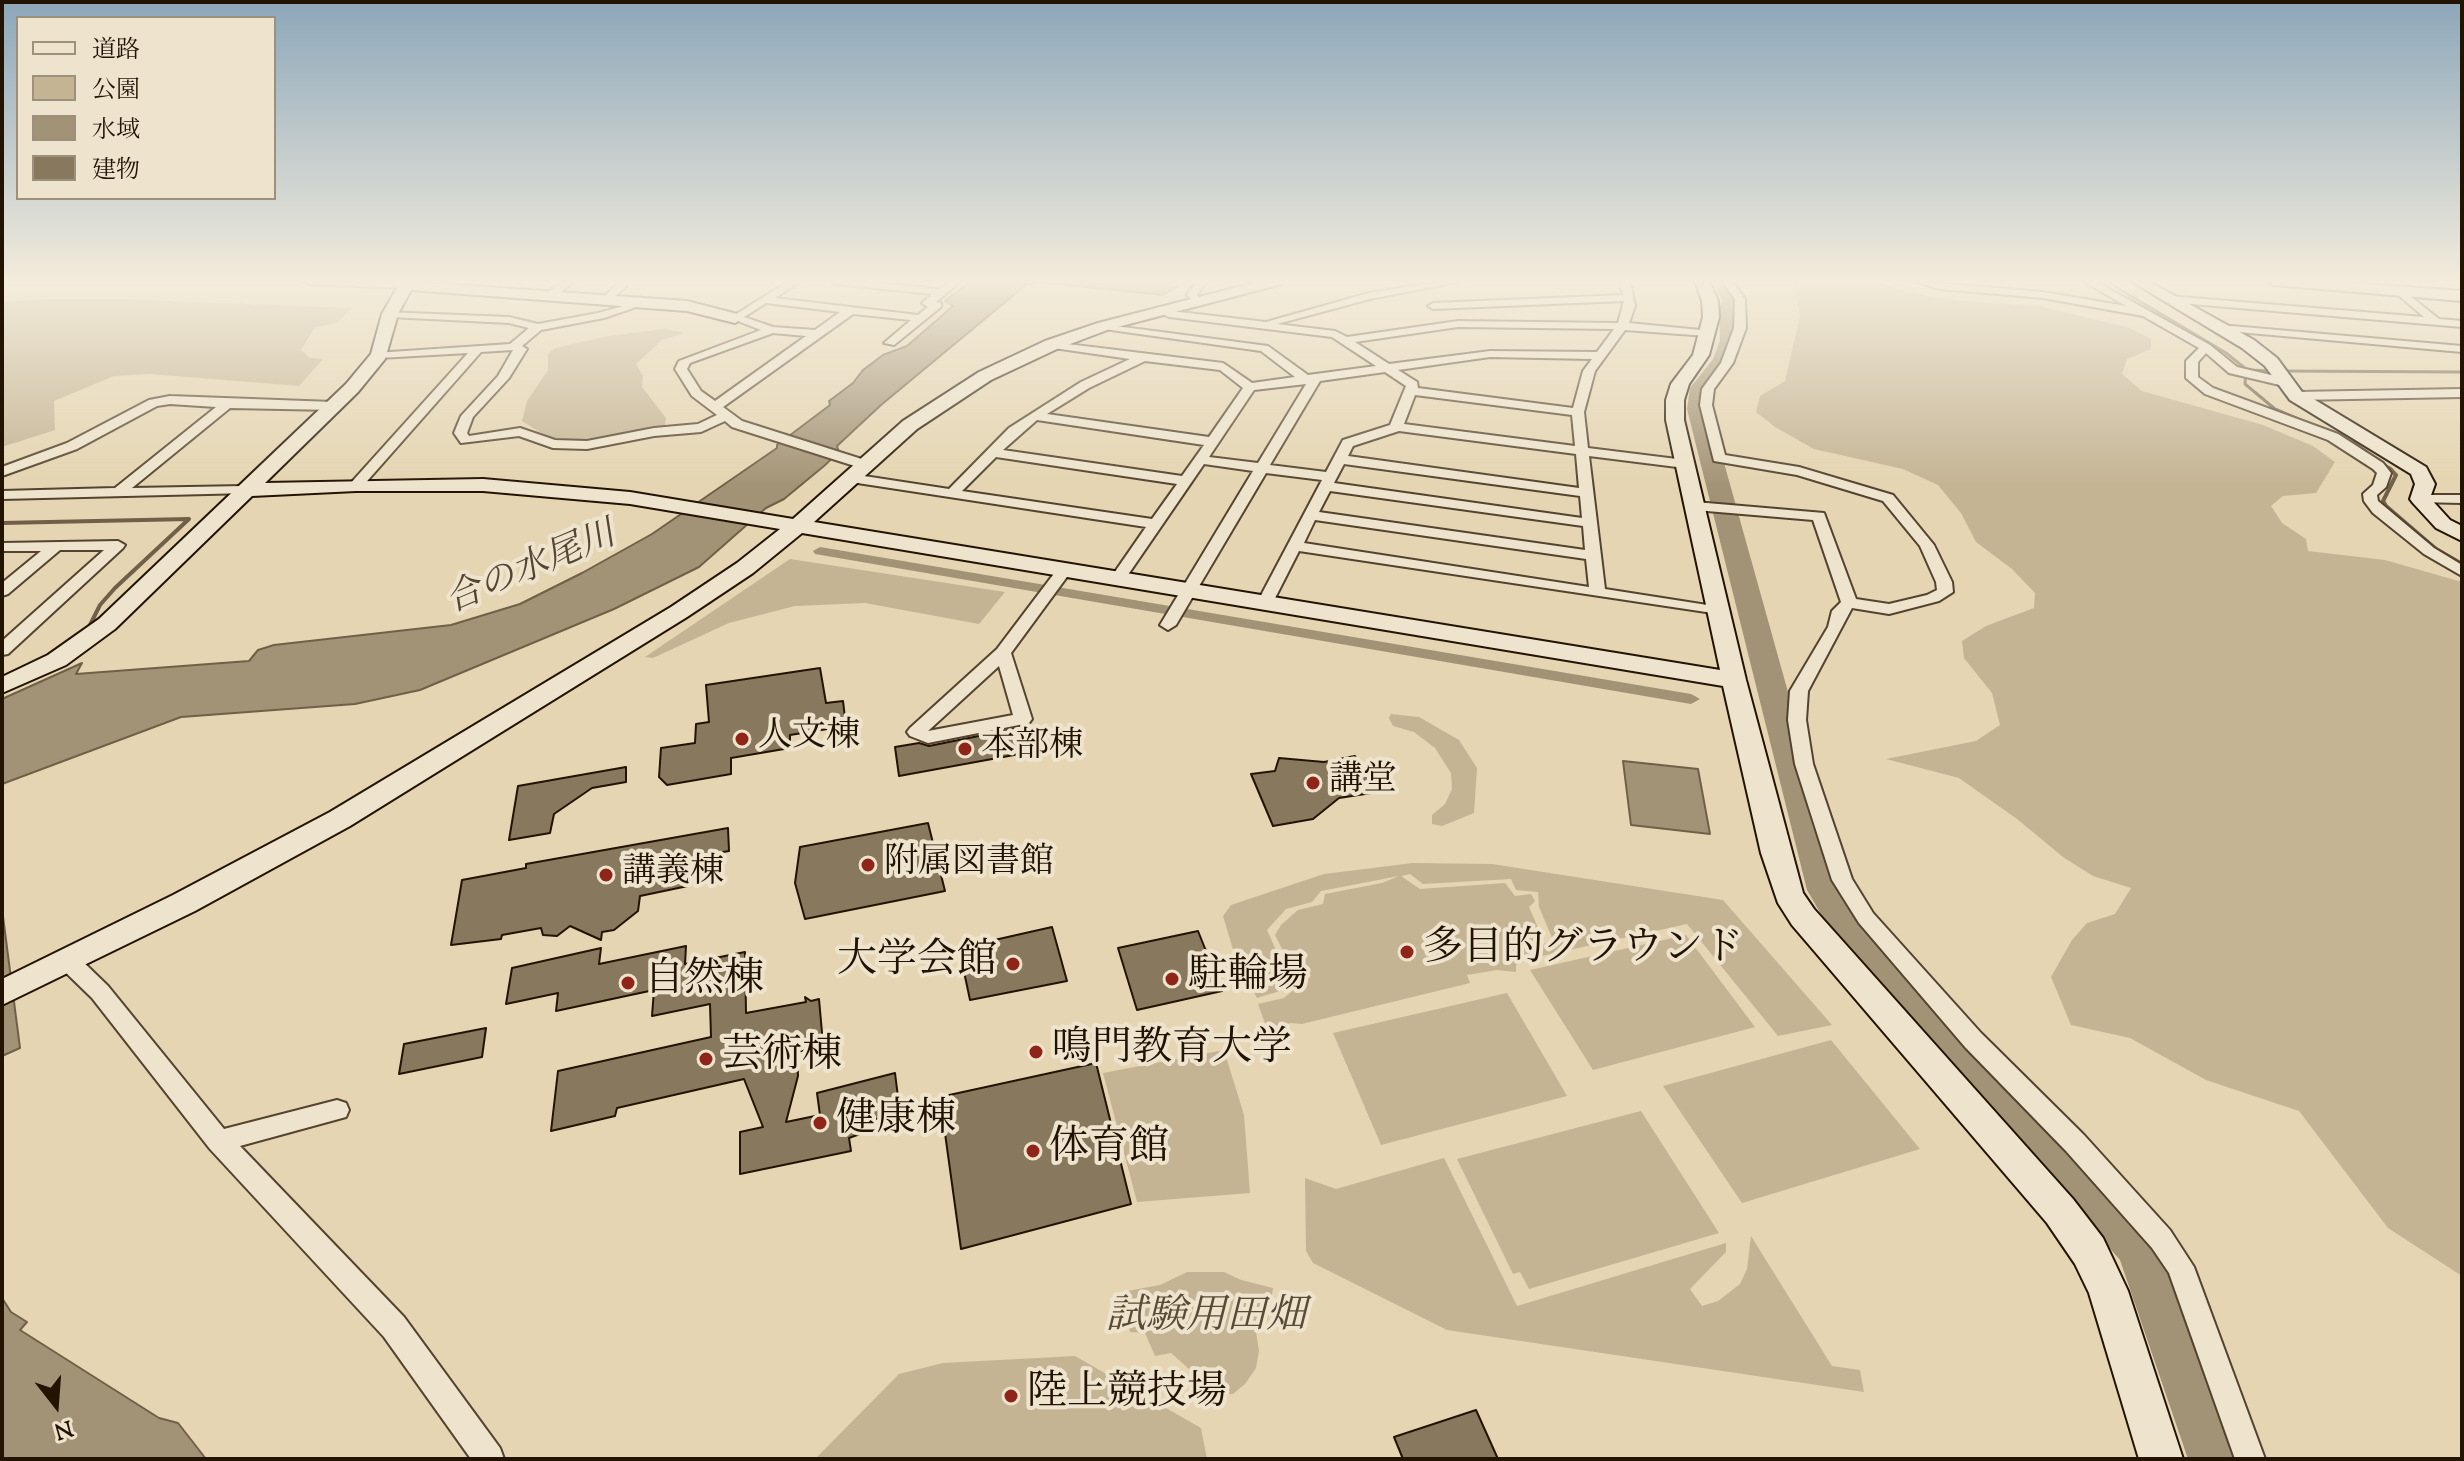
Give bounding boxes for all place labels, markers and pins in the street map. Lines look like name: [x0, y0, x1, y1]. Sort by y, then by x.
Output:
place label: 人文棟: [758, 719, 860, 759]
place label: 本部棟: [981, 729, 1083, 769]
marker: 人文棟: [733, 730, 751, 748]
marker: 本部棟: [956, 740, 974, 758]
place label: 講堂: [1329, 763, 1397, 803]
marker: 講堂: [1304, 774, 1322, 792]
place label: 附属図書館: [884, 845, 1054, 885]
place label: 講義棟: [622, 855, 724, 895]
marker: 附属図書館: [859, 856, 877, 874]
marker: 講義棟: [597, 866, 615, 884]
place label: 多目的グラウンド: [1423, 928, 1743, 976]
place label: 大学会館: [837, 940, 997, 988]
marker: 多目的グラウンド: [1398, 943, 1416, 961]
marker: 大学会館: [1004, 955, 1022, 973]
place label: 駐輪場: [1188, 955, 1308, 1003]
place label: 自然棟: [644, 959, 764, 1007]
marker: 駐輪場: [1163, 970, 1181, 988]
marker: 自然棟: [619, 974, 637, 992]
place label: 鳴門教育大学: [1052, 1028, 1292, 1076]
place label: 芸術棟: [722, 1035, 842, 1083]
marker: 鳴門教育大学: [1027, 1043, 1045, 1061]
marker: 芸術棟: [697, 1050, 715, 1068]
place label: 健康棟: [836, 1099, 956, 1147]
marker: 健康棟: [811, 1114, 829, 1132]
place label: 体育館: [1049, 1127, 1169, 1175]
marker: 体育館: [1024, 1142, 1042, 1160]
place label: 陸上競技場: [1027, 1372, 1227, 1420]
marker: 陸上競技場: [1002, 1387, 1020, 1405]

